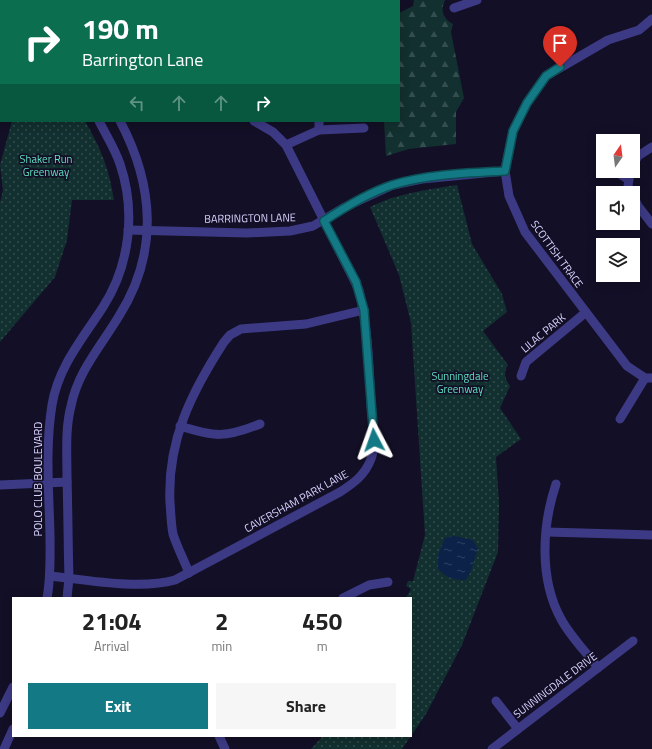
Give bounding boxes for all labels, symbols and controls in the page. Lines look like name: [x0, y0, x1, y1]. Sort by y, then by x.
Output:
text: 190 m: [82, 7, 159, 50]
icon: right: [16, 16, 68, 68]
pin: [543, 26, 577, 67]
icon: arrive: [549, 32, 571, 54]
text: Barrington Lane: [82, 46, 203, 73]
icon: left: [126, 92, 148, 114]
icon: ahead: [168, 92, 190, 114]
icon: ahead: [210, 92, 232, 114]
icon: right: [252, 92, 274, 114]
north arrow: [596, 134, 640, 178]
map controls: [596, 134, 640, 282]
park label: Shaker Run Greenway: [20, 151, 72, 180]
button: sound: [596, 186, 640, 230]
street label: BARRINGTON LANE: [204, 209, 296, 227]
street label: SCOTTISH TRACE: [527, 217, 587, 291]
button: layers: [596, 238, 640, 282]
street label: LILAC PARK: [517, 309, 569, 356]
park label: Sunningdale Greenway: [431, 368, 489, 397]
position arrow: [353, 419, 395, 461]
street label: POLO CLUB BOULEVARD: [30, 422, 46, 536]
street label: CAVERSHAM PARK LANE: [241, 466, 351, 536]
text: 21:04: [82, 603, 142, 639]
text: 2: [215, 603, 229, 639]
text: 450: [302, 603, 342, 639]
text: Arrival: [94, 636, 129, 656]
text: min: [211, 636, 232, 656]
text: m: [317, 636, 328, 656]
street label: SUNNINGDALE DRIVE: [510, 648, 600, 722]
button: Exit: [28, 683, 208, 729]
button: Share: [216, 683, 396, 729]

